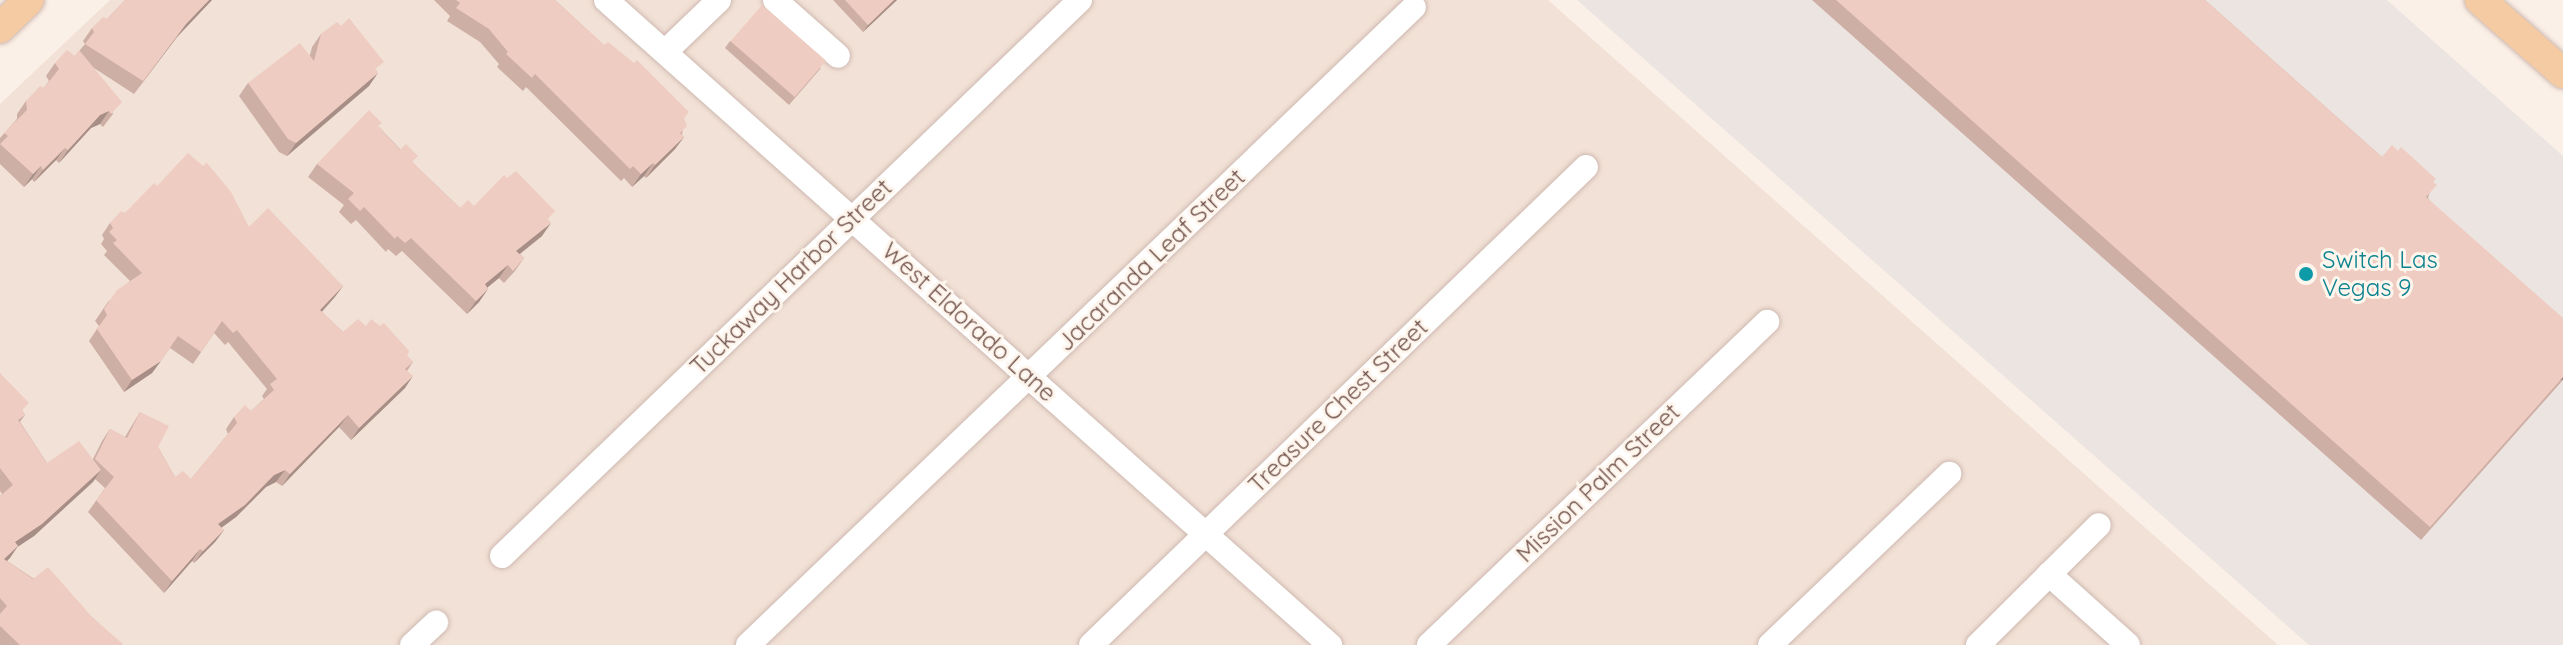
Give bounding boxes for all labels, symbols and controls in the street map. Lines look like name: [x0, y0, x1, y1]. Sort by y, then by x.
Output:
street label: Jacaranda Leaf Street: [1051, 163, 1251, 357]
street label: Tuckaway Harbor Street: [684, 173, 898, 381]
street label: West Eldorado Lane: [876, 236, 1062, 408]
place label: Switch Las Vegas 9: [2322, 246, 2438, 302]
marker: Switch Las Vegas 9: [2297, 265, 2315, 283]
street label: Treasure Chest Street: [1242, 313, 1434, 499]
street label: Mission Palm Street: [1510, 398, 1686, 568]

